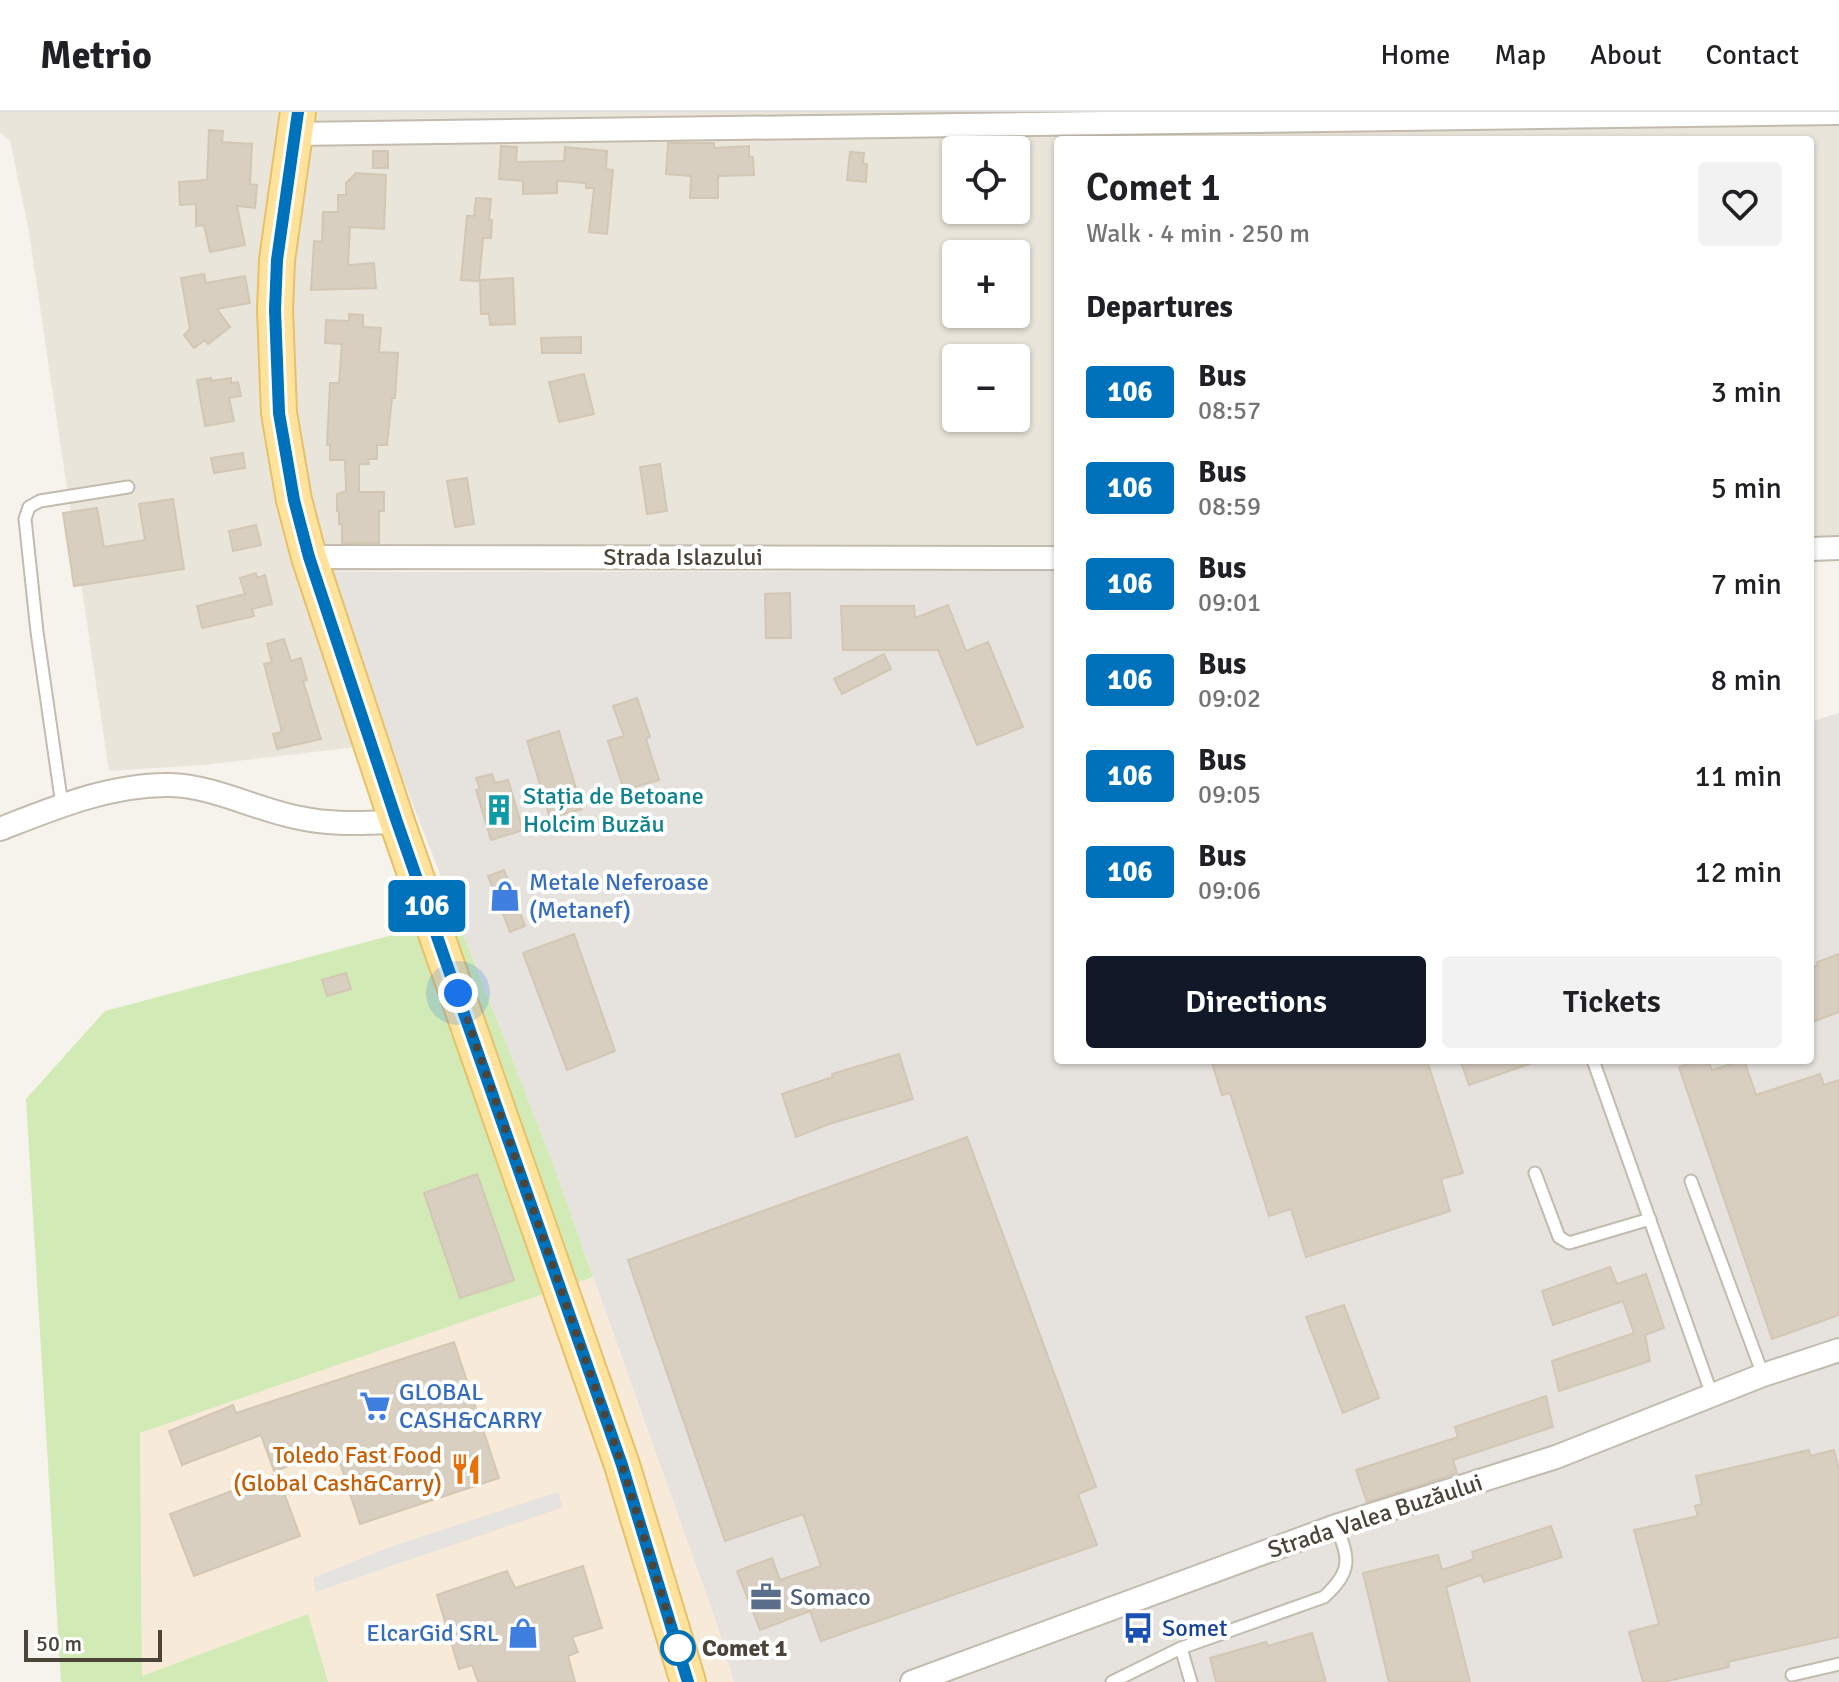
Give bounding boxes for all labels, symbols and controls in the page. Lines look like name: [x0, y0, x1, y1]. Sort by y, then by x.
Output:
text: Metrio: [40, 32, 152, 79]
text: Home: [1381, 38, 1450, 72]
text: Map: [1494, 38, 1546, 72]
text: About: [1590, 38, 1662, 72]
text: Contact: [1706, 38, 1799, 72]
map controls: [942, 136, 1030, 432]
button: locate: [942, 136, 1030, 224]
button: heart: [1698, 162, 1782, 246]
text: Comet 1: [1086, 164, 1221, 211]
text: Walk · 4 min · 250 m: [1086, 218, 1310, 250]
button: +: [942, 240, 1030, 328]
text: Departures: [1086, 289, 1233, 326]
button: −: [942, 344, 1030, 432]
text: Bus: [1198, 358, 1246, 395]
text: 3 min: [1711, 374, 1782, 411]
text: 106: [1107, 375, 1153, 409]
text: 08:57: [1198, 395, 1261, 427]
text: Bus: [1198, 454, 1246, 491]
text: 5 min: [1711, 470, 1782, 507]
text: 106: [1107, 471, 1153, 505]
text: 08:59: [1198, 491, 1261, 523]
street label: Strada Islazului: [603, 542, 763, 572]
text: Bus: [1198, 550, 1246, 587]
text: 7 min: [1711, 566, 1782, 603]
text: 106: [1107, 567, 1153, 601]
text: 09:01: [1198, 587, 1261, 619]
text: Bus: [1198, 646, 1246, 683]
text: 8 min: [1711, 662, 1782, 699]
text: 106: [1107, 663, 1153, 697]
text: 09:02: [1198, 683, 1261, 715]
text: Bus: [1198, 742, 1246, 779]
text: 11 min: [1695, 758, 1782, 795]
text: 106: [1107, 759, 1153, 793]
text: 09:05: [1198, 779, 1261, 811]
place label: Stația de Betoane Holcim Buzău: [523, 781, 704, 839]
building icon: Stația de Betoane Holcim Buzău: [482, 793, 516, 827]
text: Bus: [1198, 838, 1246, 875]
text: 12 min: [1695, 854, 1782, 891]
text: 106: [1107, 855, 1153, 889]
place label: Metale Neferoase (Metanef): [529, 867, 709, 925]
text: 09:06: [1198, 875, 1261, 907]
shop icon: Metale Neferoase (Metanef): [488, 879, 522, 913]
line badge: 106: [381, 880, 473, 932]
text: 106: [404, 889, 450, 923]
button: Directions: [1086, 956, 1426, 1048]
button: Tickets: [1442, 956, 1782, 1048]
your location: [438, 973, 478, 1013]
place label: GLOBAL CASH&CARRY: [399, 1377, 542, 1435]
supermarket icon: GLOBAL CASH&CARRY: [358, 1389, 392, 1423]
place label: Toledo Fast Food (Global Cash&Carry): [233, 1440, 442, 1498]
restaurant icon: Toledo Fast Food (Global Cash&Carry): [449, 1452, 483, 1486]
street label: Strada Valea Buzăului: [1264, 1467, 1486, 1565]
office icon: Somaco: [749, 1580, 783, 1614]
place label: Somaco: [790, 1582, 871, 1612]
bus stop icon: Somet: [1121, 1611, 1155, 1645]
place label: Somet: [1162, 1613, 1227, 1643]
shop icon: ElcarGid SRL: [506, 1616, 540, 1650]
place label: ElcarGid SRL: [366, 1618, 499, 1648]
scale bar: [24, 1626, 162, 1662]
text: 50 m: [36, 1630, 82, 1657]
marker: Comet 1: [661, 1631, 695, 1665]
place label: Comet 1: [702, 1633, 788, 1663]

